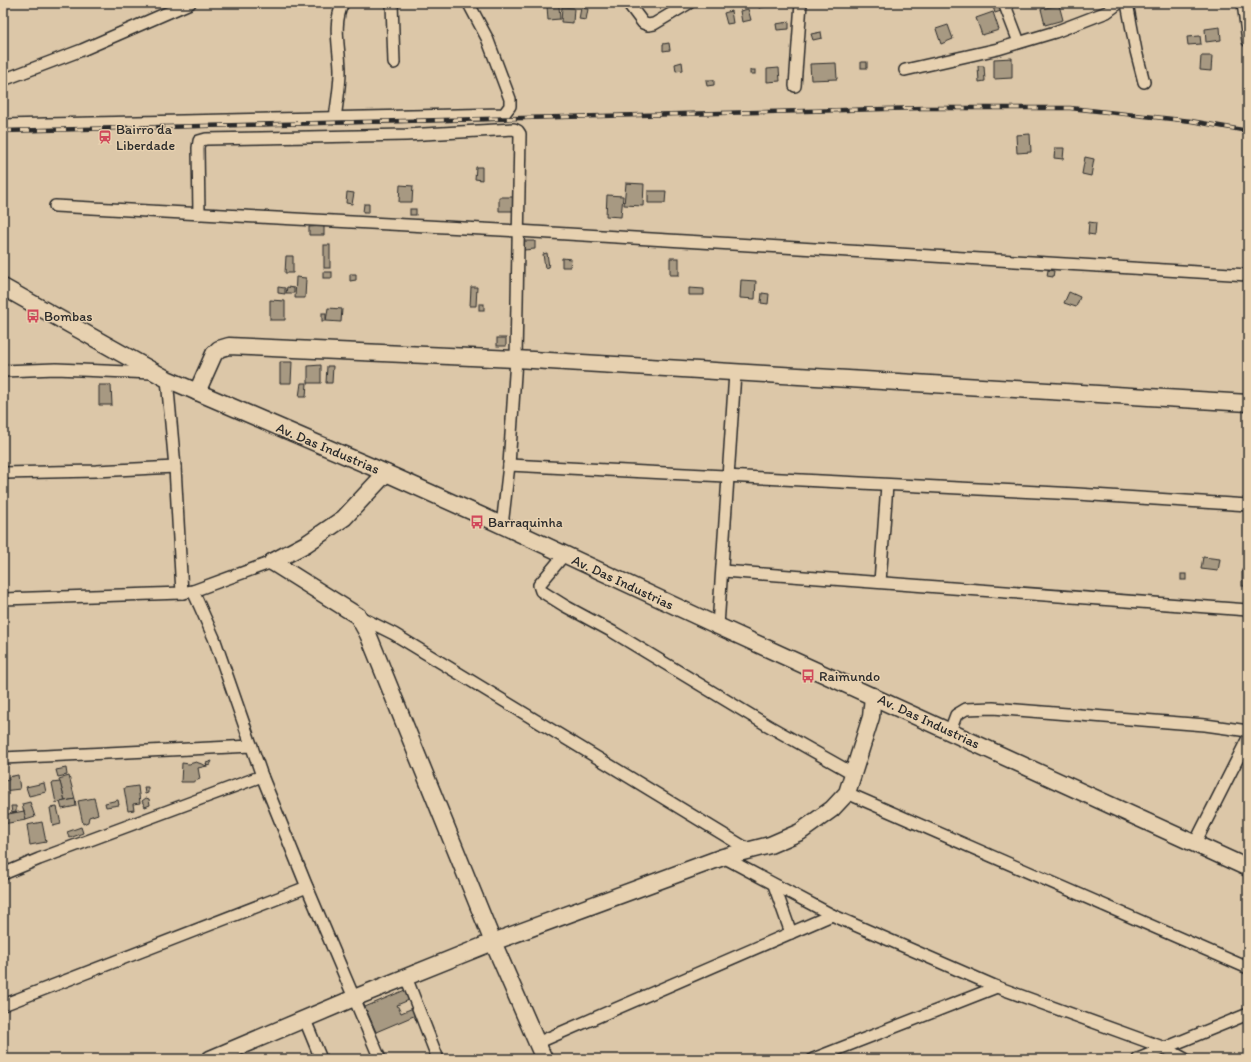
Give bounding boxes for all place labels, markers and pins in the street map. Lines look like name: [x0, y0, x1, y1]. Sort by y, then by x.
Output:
place label: Bairro da Liberdade: [116, 121, 175, 154]
station icon: Bairro da Liberdade: [97, 129, 113, 145]
bus stop icon: Bombas: [25, 308, 41, 324]
place label: Bombas: [44, 308, 92, 325]
bus stop icon: Barraquinha: [469, 514, 485, 530]
place label: Barraquinha: [488, 514, 563, 531]
bus stop icon: Raimundo: [800, 668, 816, 684]
place label: Raimundo: [819, 668, 880, 685]

